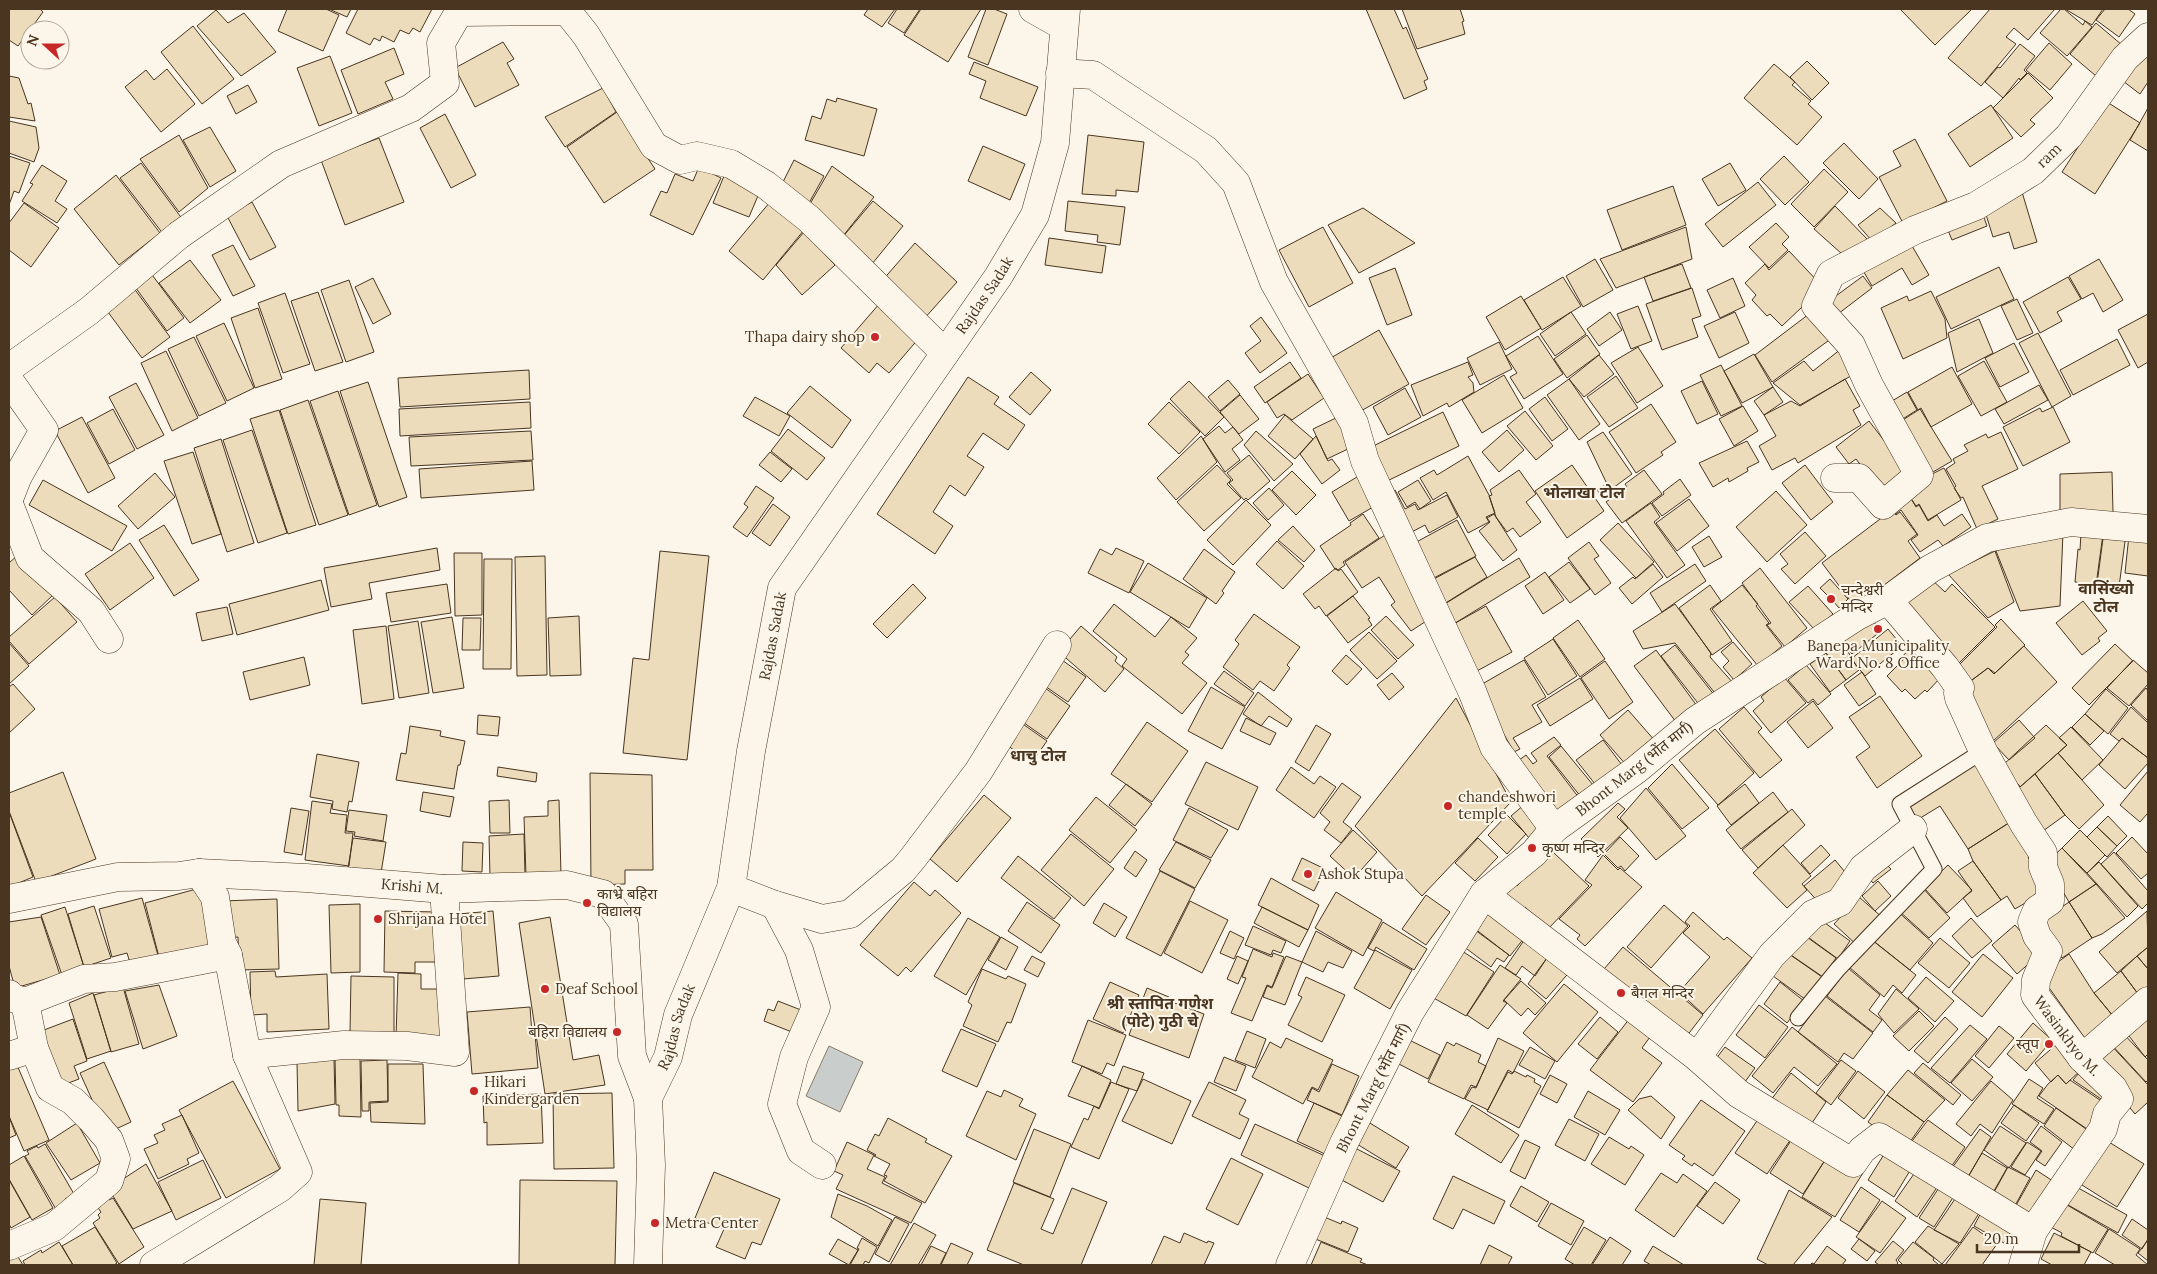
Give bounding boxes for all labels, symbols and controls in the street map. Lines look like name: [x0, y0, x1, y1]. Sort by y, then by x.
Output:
north arrow: [20, 20, 70, 70]
text: N: [23, 32, 43, 49]
street label: ram: [2032, 139, 2065, 172]
street label: Rajdas Sadak: [951, 253, 1017, 338]
place label: Thapa dairy shop: [745, 327, 865, 346]
marker: Thapa dairy shop: [869, 331, 881, 343]
district label: भोलाखा टोल: [1543, 482, 1626, 502]
district label: वासिंख्यो टोल: [2078, 578, 2134, 616]
place label: चन्देश्वरी मन्दिर: [1841, 580, 1885, 616]
street label: Rajdas Sadak: [755, 590, 790, 682]
marker: चन्देश्वरी मन्दिर: [1825, 593, 1837, 605]
marker: Banepa Municipality Ward No. 8 Office: [1872, 623, 1884, 635]
place label: Banepa Municipality Ward No. 8 Office: [1807, 636, 1949, 672]
street label: Bhont Marg (भाेंत मार्ग): [1571, 717, 1697, 821]
district label: धाचु टोल: [1010, 745, 1067, 766]
place label: chandeshwori temple: [1458, 787, 1556, 823]
marker: chandeshwori temple: [1442, 800, 1454, 812]
place label: कृष्ण मन्दिर: [1542, 838, 1606, 858]
marker: कृष्ण मन्दिर: [1526, 842, 1538, 854]
place label: Ashok Stupa: [1317, 864, 1404, 883]
marker: Ashok Stupa: [1302, 868, 1314, 880]
street label: Krishi M.: [380, 874, 444, 898]
place label: काभ्रे बहिरा विद्यालय: [597, 884, 658, 920]
marker: काभ्रे बहिरा विद्यालय: [581, 897, 593, 909]
place label: Shrijana Hotel: [388, 909, 487, 928]
marker: Shrijana Hotel: [372, 913, 384, 925]
place label: Deaf School: [555, 979, 638, 998]
street label: Rajdas Sadak: [653, 981, 699, 1073]
marker: Deaf School: [539, 983, 551, 995]
place label: बैगल मन्दिर: [1631, 983, 1695, 1002]
marker: बैगल मन्दिर: [1615, 987, 1627, 999]
street label: Wasinkhyo M.: [2030, 992, 2105, 1080]
district label: श्री स्तापित गणेश (पोटे) गुठी चे: [1107, 993, 1214, 1032]
street label: Bhont Marg (भाेंत मार्ग): [1332, 1019, 1415, 1156]
place label: बहिरा विद्यालय: [528, 1022, 607, 1041]
marker: बहिरा विद्यालय: [611, 1026, 623, 1038]
place label: स्तूप: [2016, 1034, 2039, 1054]
marker: स्तूप: [2043, 1038, 2055, 1050]
place label: Hikari Kindergarden: [484, 1072, 580, 1108]
marker: Hikari Kindergarden: [468, 1085, 480, 1097]
place label: Metra Center: [665, 1213, 759, 1232]
marker: Metra Center: [649, 1217, 661, 1229]
scale bar: [1977, 1222, 2080, 1254]
text: 20 m: [1984, 1229, 2019, 1248]

